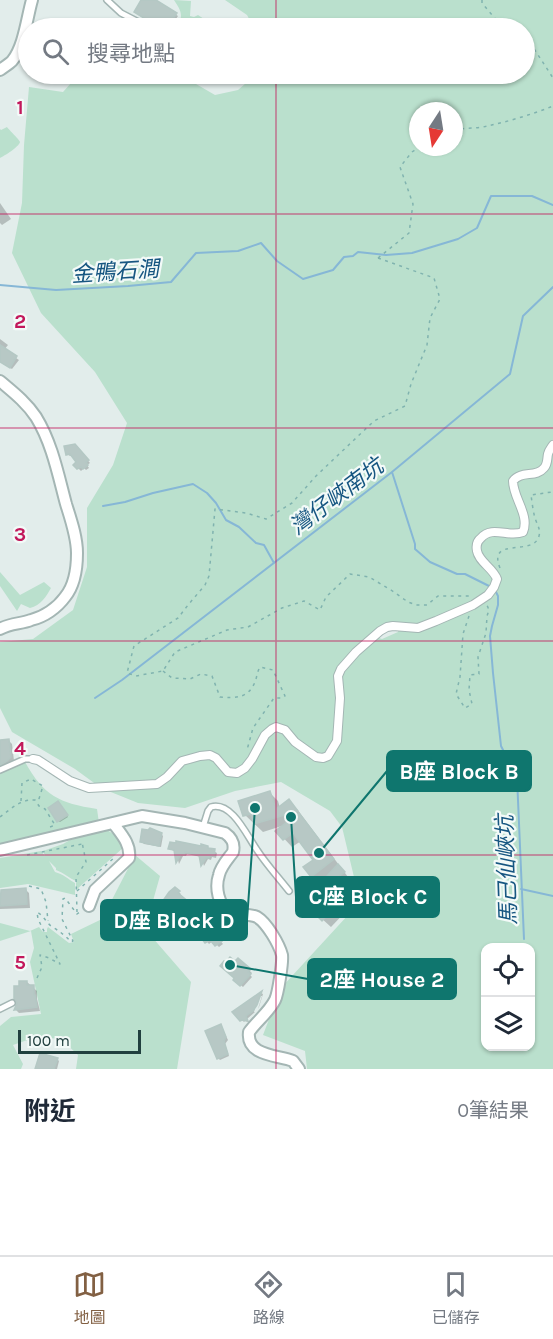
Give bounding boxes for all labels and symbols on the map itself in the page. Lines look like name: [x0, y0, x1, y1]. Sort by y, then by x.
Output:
text: 1: [16, 96, 24, 119]
north arrow: [409, 102, 463, 156]
water label: 金鴨石澗: [70, 256, 163, 288]
text: 2: [14, 310, 26, 333]
water label: 灣仔峽南坑: [285, 452, 391, 540]
text: 3: [14, 523, 26, 546]
text: 4: [14, 737, 26, 760]
callout: B座 Block B: [387, 751, 531, 791]
text: B座 Block B: [399, 759, 519, 785]
water label: 馬己仙峽坑: [492, 812, 522, 925]
callout: C座 Block C: [296, 877, 439, 917]
text: C座 Block C: [308, 884, 428, 910]
callout: D座 Block D: [101, 900, 247, 940]
text: D座 Block D: [113, 908, 235, 934]
text: 5: [14, 951, 26, 974]
callout: 2座 House 2: [308, 959, 456, 999]
text: 2座 House 2: [320, 967, 444, 993]
scale bar: [18, 1027, 141, 1054]

